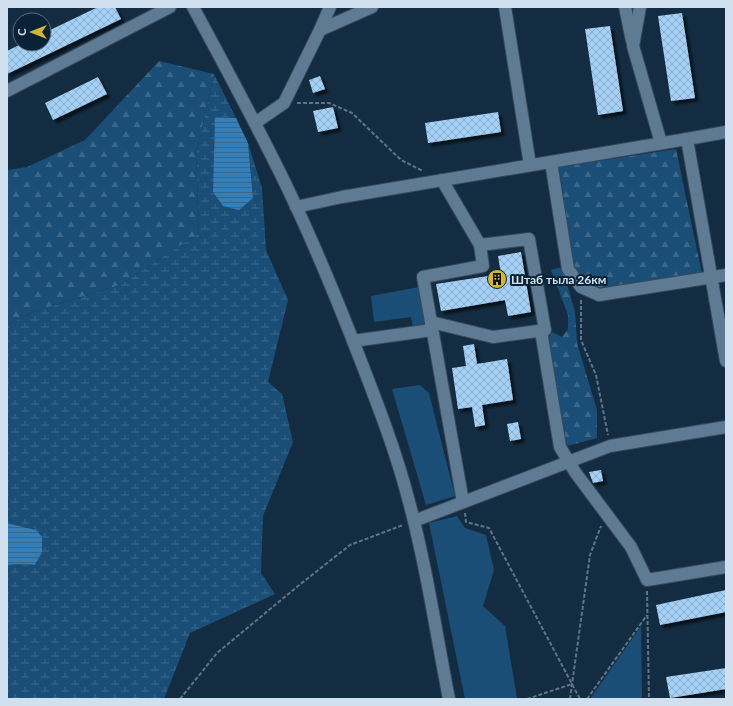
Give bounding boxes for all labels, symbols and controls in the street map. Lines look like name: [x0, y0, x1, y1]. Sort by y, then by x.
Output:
north arrow: [12, 12, 52, 52]
text: С: [15, 28, 28, 36]
building icon: Штаб тыла 26км: [486, 268, 508, 290]
place label: Штаб тыла 26км: [511, 272, 606, 287]

